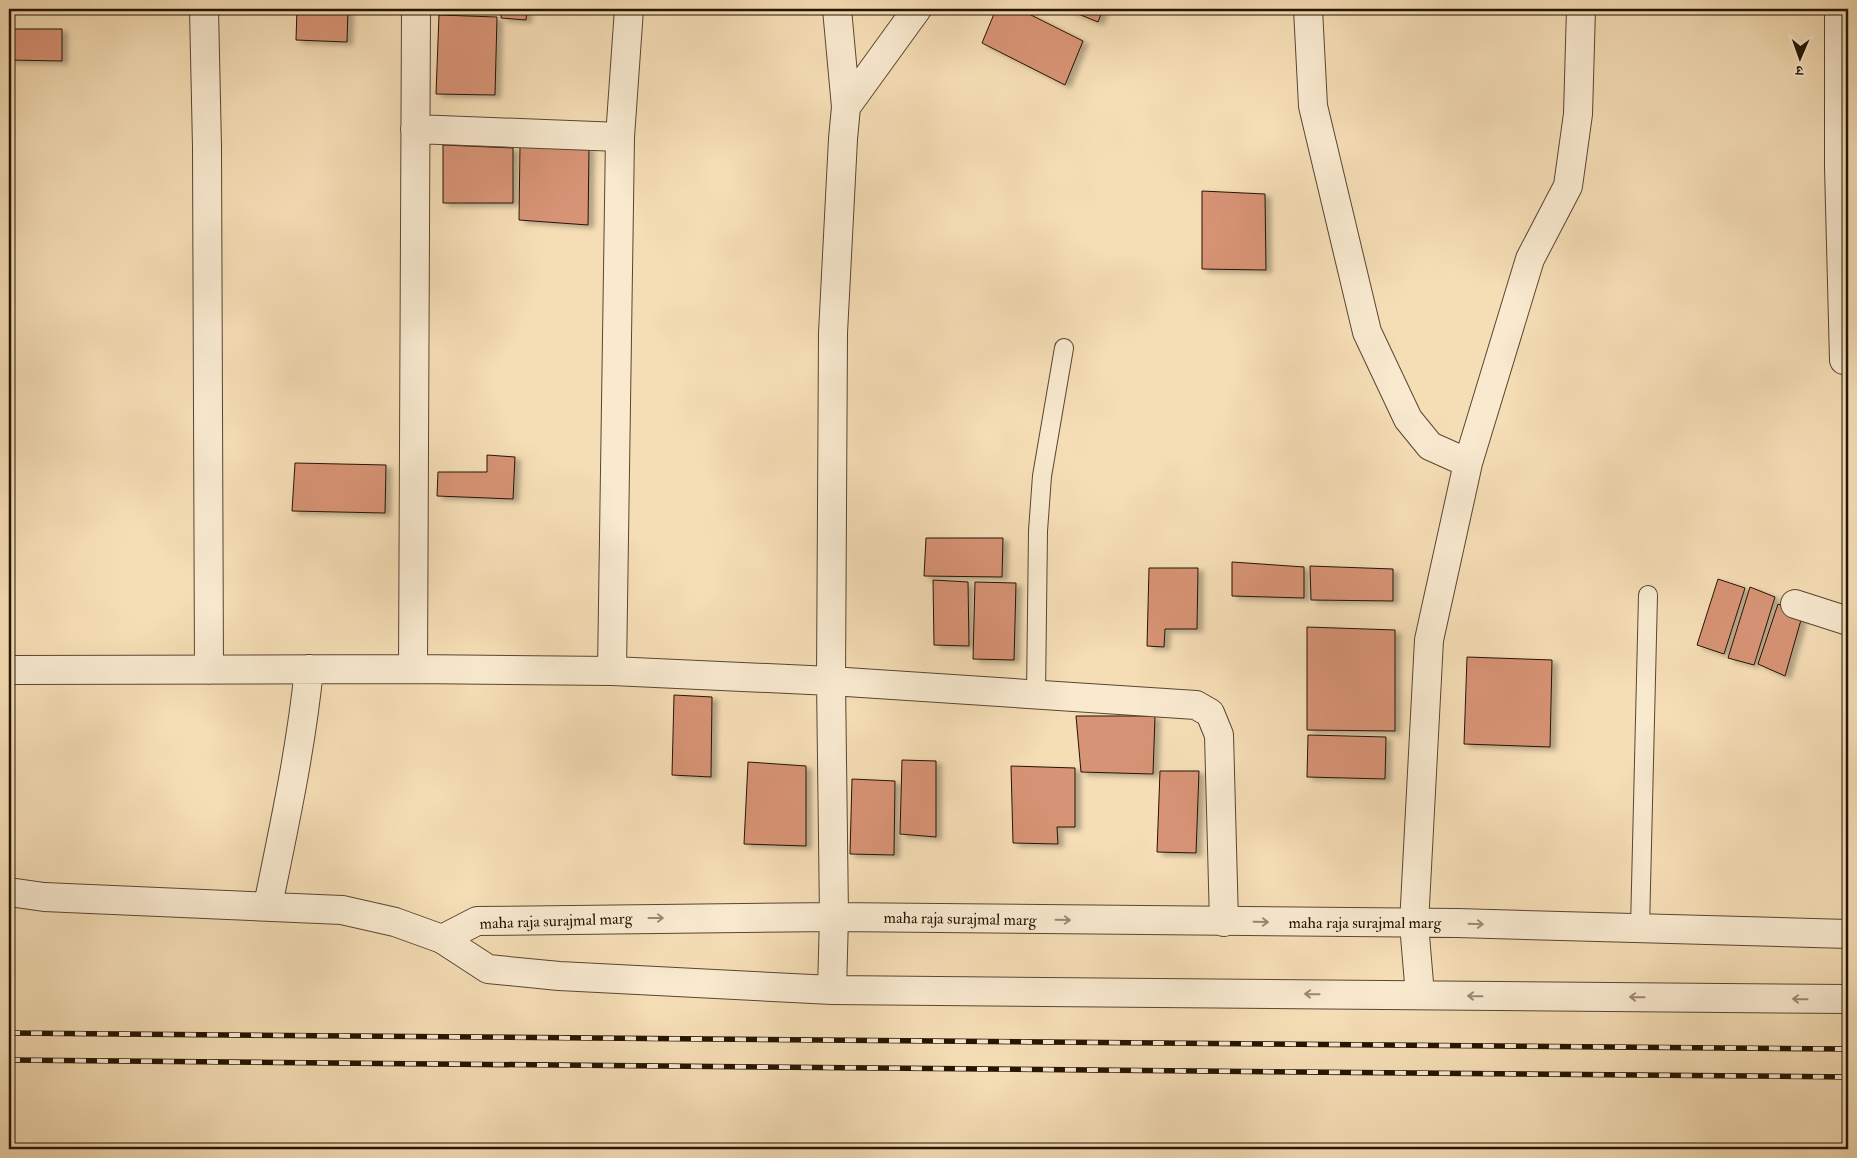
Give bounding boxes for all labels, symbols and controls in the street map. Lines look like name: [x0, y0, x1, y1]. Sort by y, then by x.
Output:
north arrow: [1774, 32, 1824, 82]
text: उ: [1795, 62, 1804, 79]
street label: maha raja surajmal marg: [479, 908, 634, 934]
street label: maha raja surajmal marg: [883, 908, 1038, 930]
one-way arrow: [648, 913, 664, 923]
street label: maha raja surajmal marg: [1289, 913, 1443, 933]
one-way arrow: [1054, 915, 1071, 925]
one-way arrow: [1252, 917, 1268, 927]
one-way arrow: [1467, 919, 1483, 929]
one-way arrow: [1304, 989, 1320, 999]
one-way arrow: [1467, 991, 1483, 1001]
one-way arrow: [1629, 992, 1646, 1002]
one-way arrow: [1792, 994, 1808, 1004]

